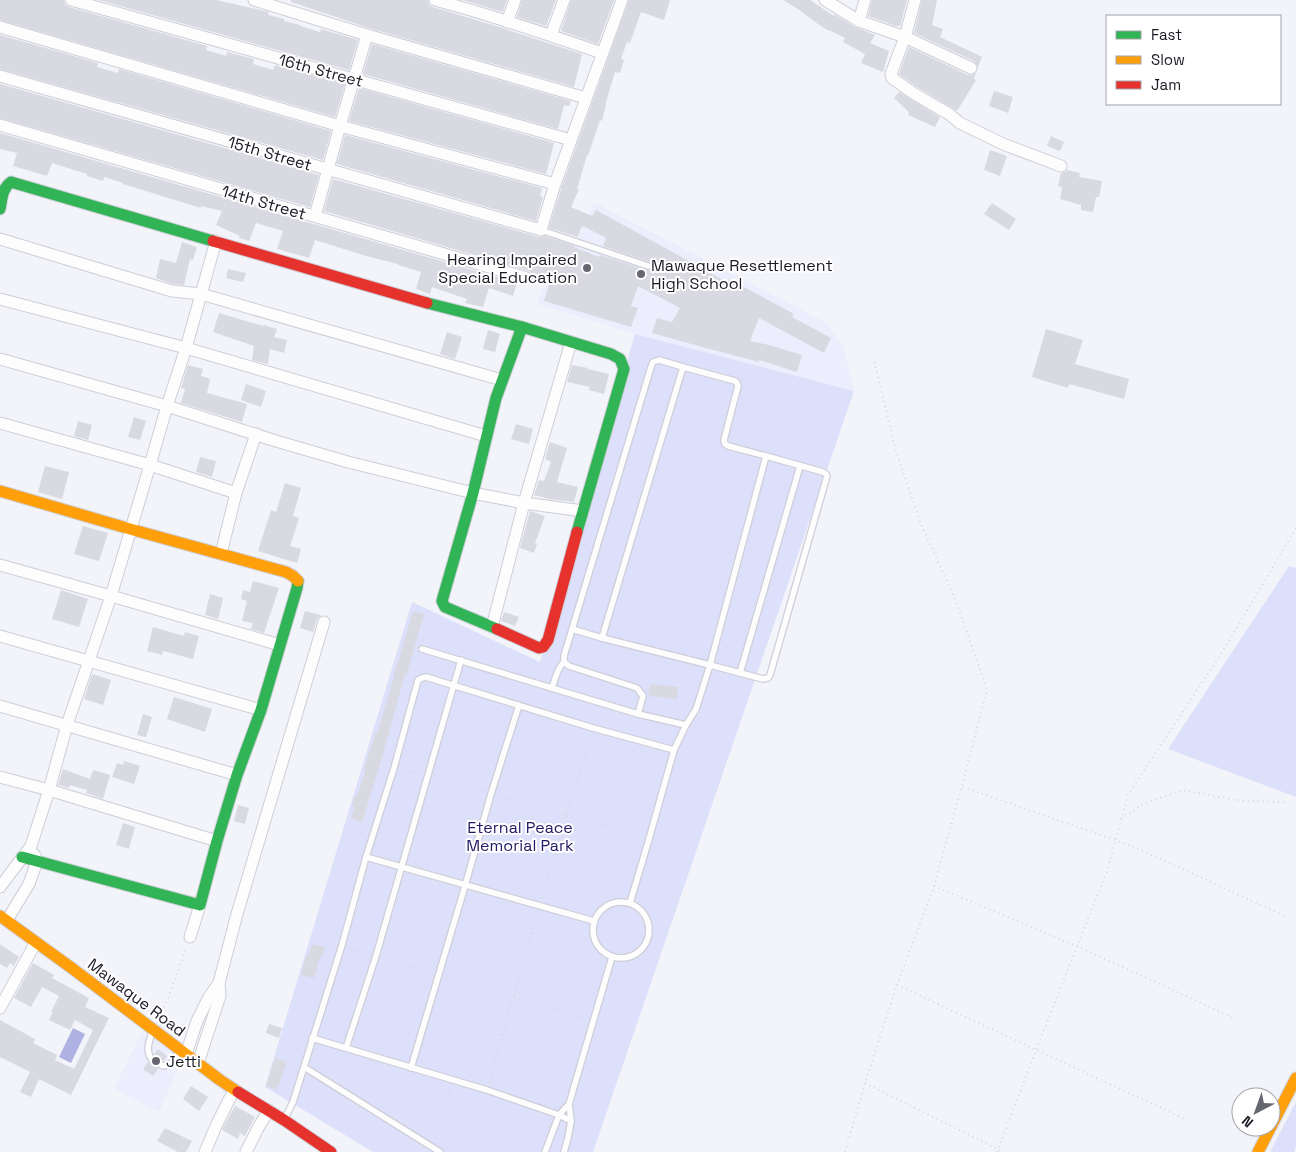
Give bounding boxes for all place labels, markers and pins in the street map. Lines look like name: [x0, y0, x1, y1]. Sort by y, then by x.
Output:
place label: Hearing Impaired Special Education: [438, 249, 577, 288]
place label: Mawaque Resettlement High School: [651, 255, 833, 294]
marker: Hearing Impaired Special Education: [581, 262, 593, 274]
marker: Mawaque Resettlement High School: [635, 268, 647, 280]
place label: Jetti: [166, 1051, 201, 1072]
marker: Jetti: [150, 1055, 162, 1067]

